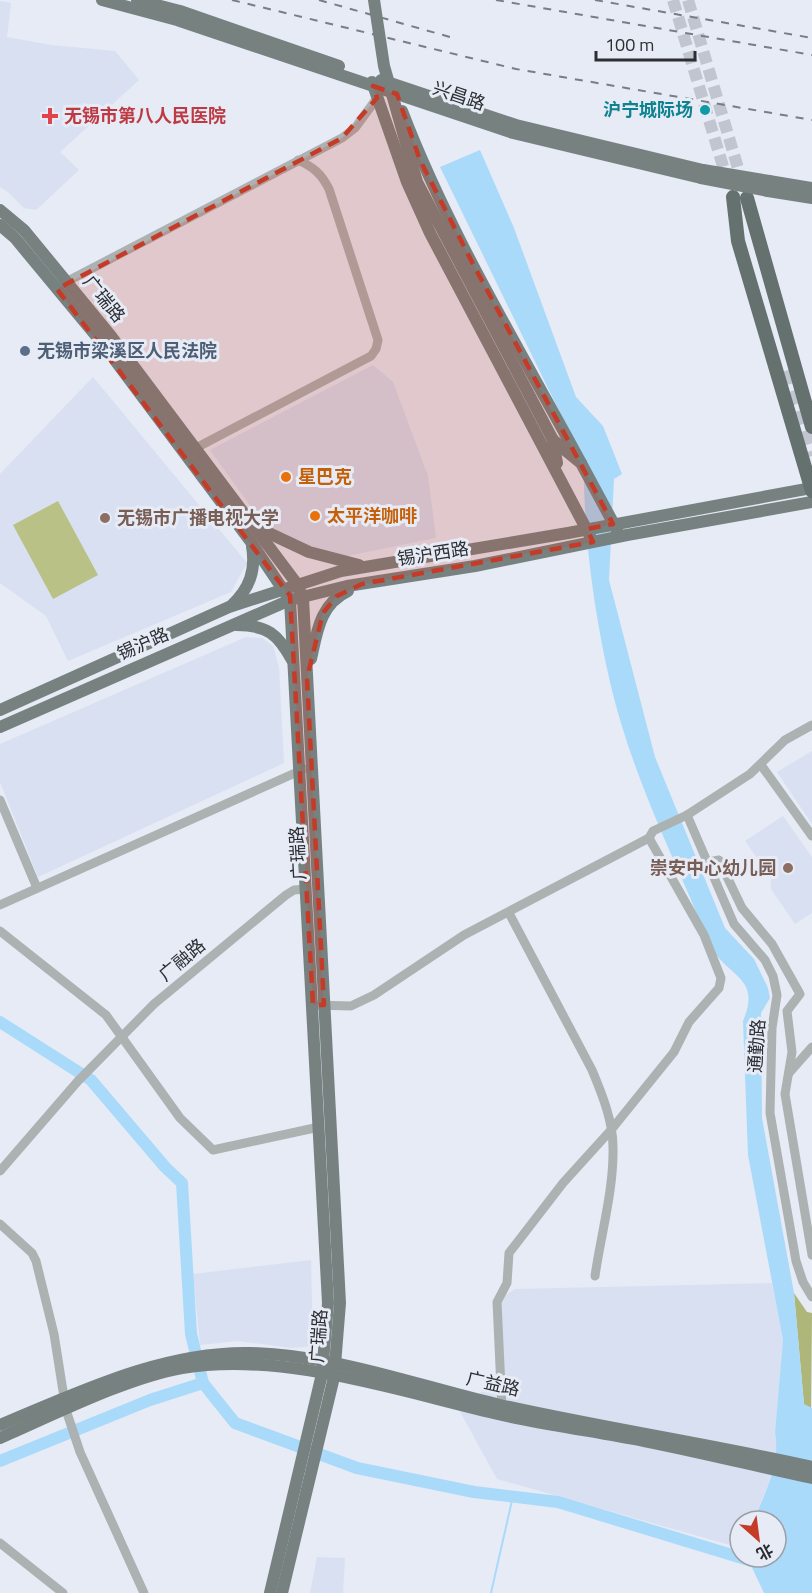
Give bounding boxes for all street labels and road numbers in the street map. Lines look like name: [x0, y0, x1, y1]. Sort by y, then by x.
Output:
street label: 兴昌路: [429, 74, 489, 117]
street label: 广瑞路: [77, 269, 132, 328]
street label: 锡沪西路: [395, 535, 471, 572]
street label: 锡沪路: [113, 620, 173, 667]
street label: 广瑞路: [283, 825, 312, 881]
street label: 广融路: [152, 932, 211, 987]
street label: 通勤路: [741, 1018, 772, 1074]
street label: 广瑞路: [303, 1308, 334, 1364]
street label: 广益路: [464, 1364, 522, 1403]

